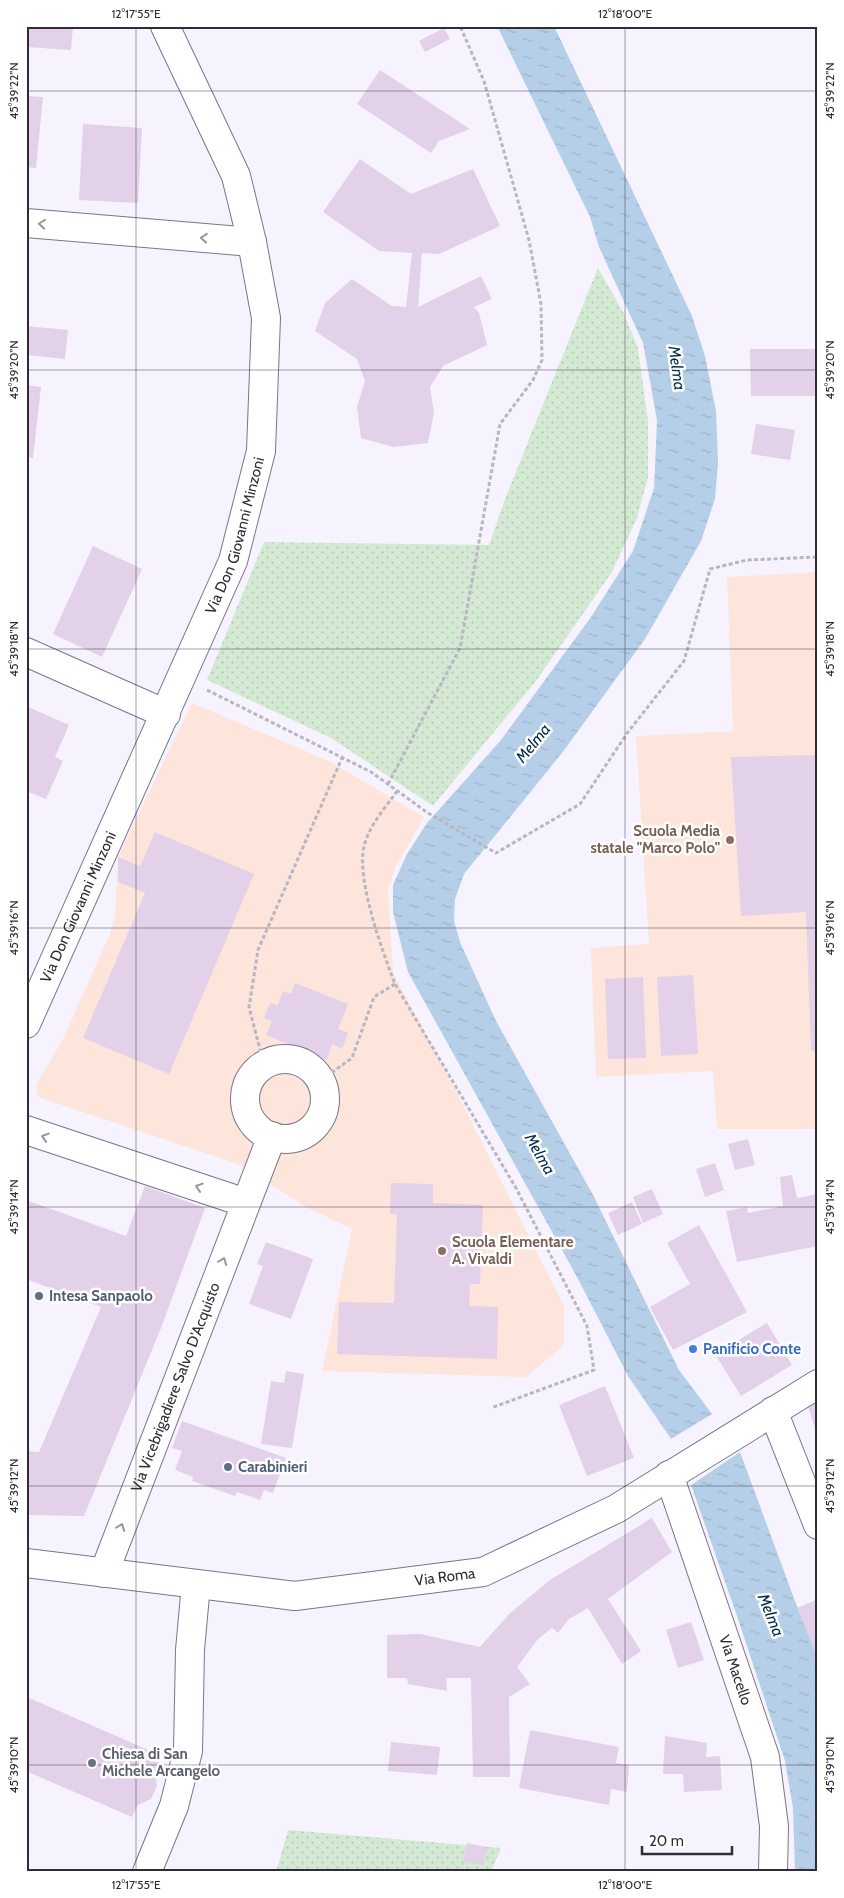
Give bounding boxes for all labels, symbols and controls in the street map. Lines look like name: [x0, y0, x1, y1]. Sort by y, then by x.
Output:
text: 12°17'55"E: [111, 6, 161, 21]
text: 12°18'00"E: [598, 6, 652, 21]
text: 45°39'22"N: [6, 62, 21, 120]
text: 45°39'22"N: [822, 62, 837, 120]
one-way arrow: [37, 219, 45, 230]
one-way arrow: [199, 233, 207, 244]
text: 45°39'20"N: [6, 340, 21, 400]
text: 45°39'20"N: [822, 340, 837, 400]
water label: Melma: [664, 344, 689, 391]
street label: Via Don Giovanni Minzoni: [201, 455, 268, 617]
text: 45°39'18"N: [6, 621, 21, 677]
text: 45°39'18"N: [822, 621, 837, 677]
water label: Melma: [511, 720, 554, 767]
place label: Scuola Media statale "Marco Polo": [590, 822, 721, 857]
street label: Via Don Giovanni Minzoni: [37, 829, 120, 986]
marker: Scuola Media statale "Marco Polo": [724, 834, 736, 846]
text: 45°39'16"N: [6, 900, 21, 956]
text: 45°39'16"N: [822, 900, 837, 956]
water label: Melma: [520, 1129, 559, 1178]
one-way arrow: [41, 1132, 50, 1142]
text: 45°39'14"N: [6, 1179, 21, 1235]
text: 45°39'14"N: [822, 1179, 837, 1235]
one-way arrow: [196, 1183, 204, 1193]
place label: Scuola Elementare A. Vivaldi: [452, 1233, 574, 1268]
marker: Scuola Elementare A. Vivaldi: [436, 1245, 448, 1257]
one-way arrow: [217, 1257, 227, 1266]
street label: Via Vicebrigadiere Salvo D'Acquisto: [127, 1280, 224, 1494]
place label: Intesa Sanpaolo: [49, 1287, 153, 1305]
marker: Intesa Sanpaolo: [33, 1290, 45, 1302]
place label: Panificio Conte: [703, 1340, 801, 1358]
marker: Panificio Conte: [687, 1343, 699, 1355]
place label: Carabinieri: [238, 1458, 307, 1476]
text: 45°39'12"N: [6, 1459, 21, 1513]
text: 45°39'12"N: [822, 1459, 837, 1513]
marker: Carabinieri: [222, 1461, 234, 1473]
one-way arrow: [115, 1523, 126, 1532]
street label: Via Roma: [413, 1564, 477, 1590]
water label: Melma: [754, 1590, 788, 1639]
street label: Via Macello: [715, 1633, 756, 1707]
text: 45°39'10"N: [6, 1737, 21, 1793]
text: 45°39'10"N: [822, 1737, 837, 1793]
place label: Chiesa di San Michele Arcangelo: [102, 1745, 221, 1780]
marker: Chiesa di San Michele Arcangelo: [86, 1757, 98, 1769]
scale bar: [642, 1823, 732, 1855]
text: 20 m: [649, 1832, 684, 1850]
text: 12°17'55"E: [111, 1877, 161, 1892]
text: 12°18'00"E: [598, 1877, 652, 1892]

